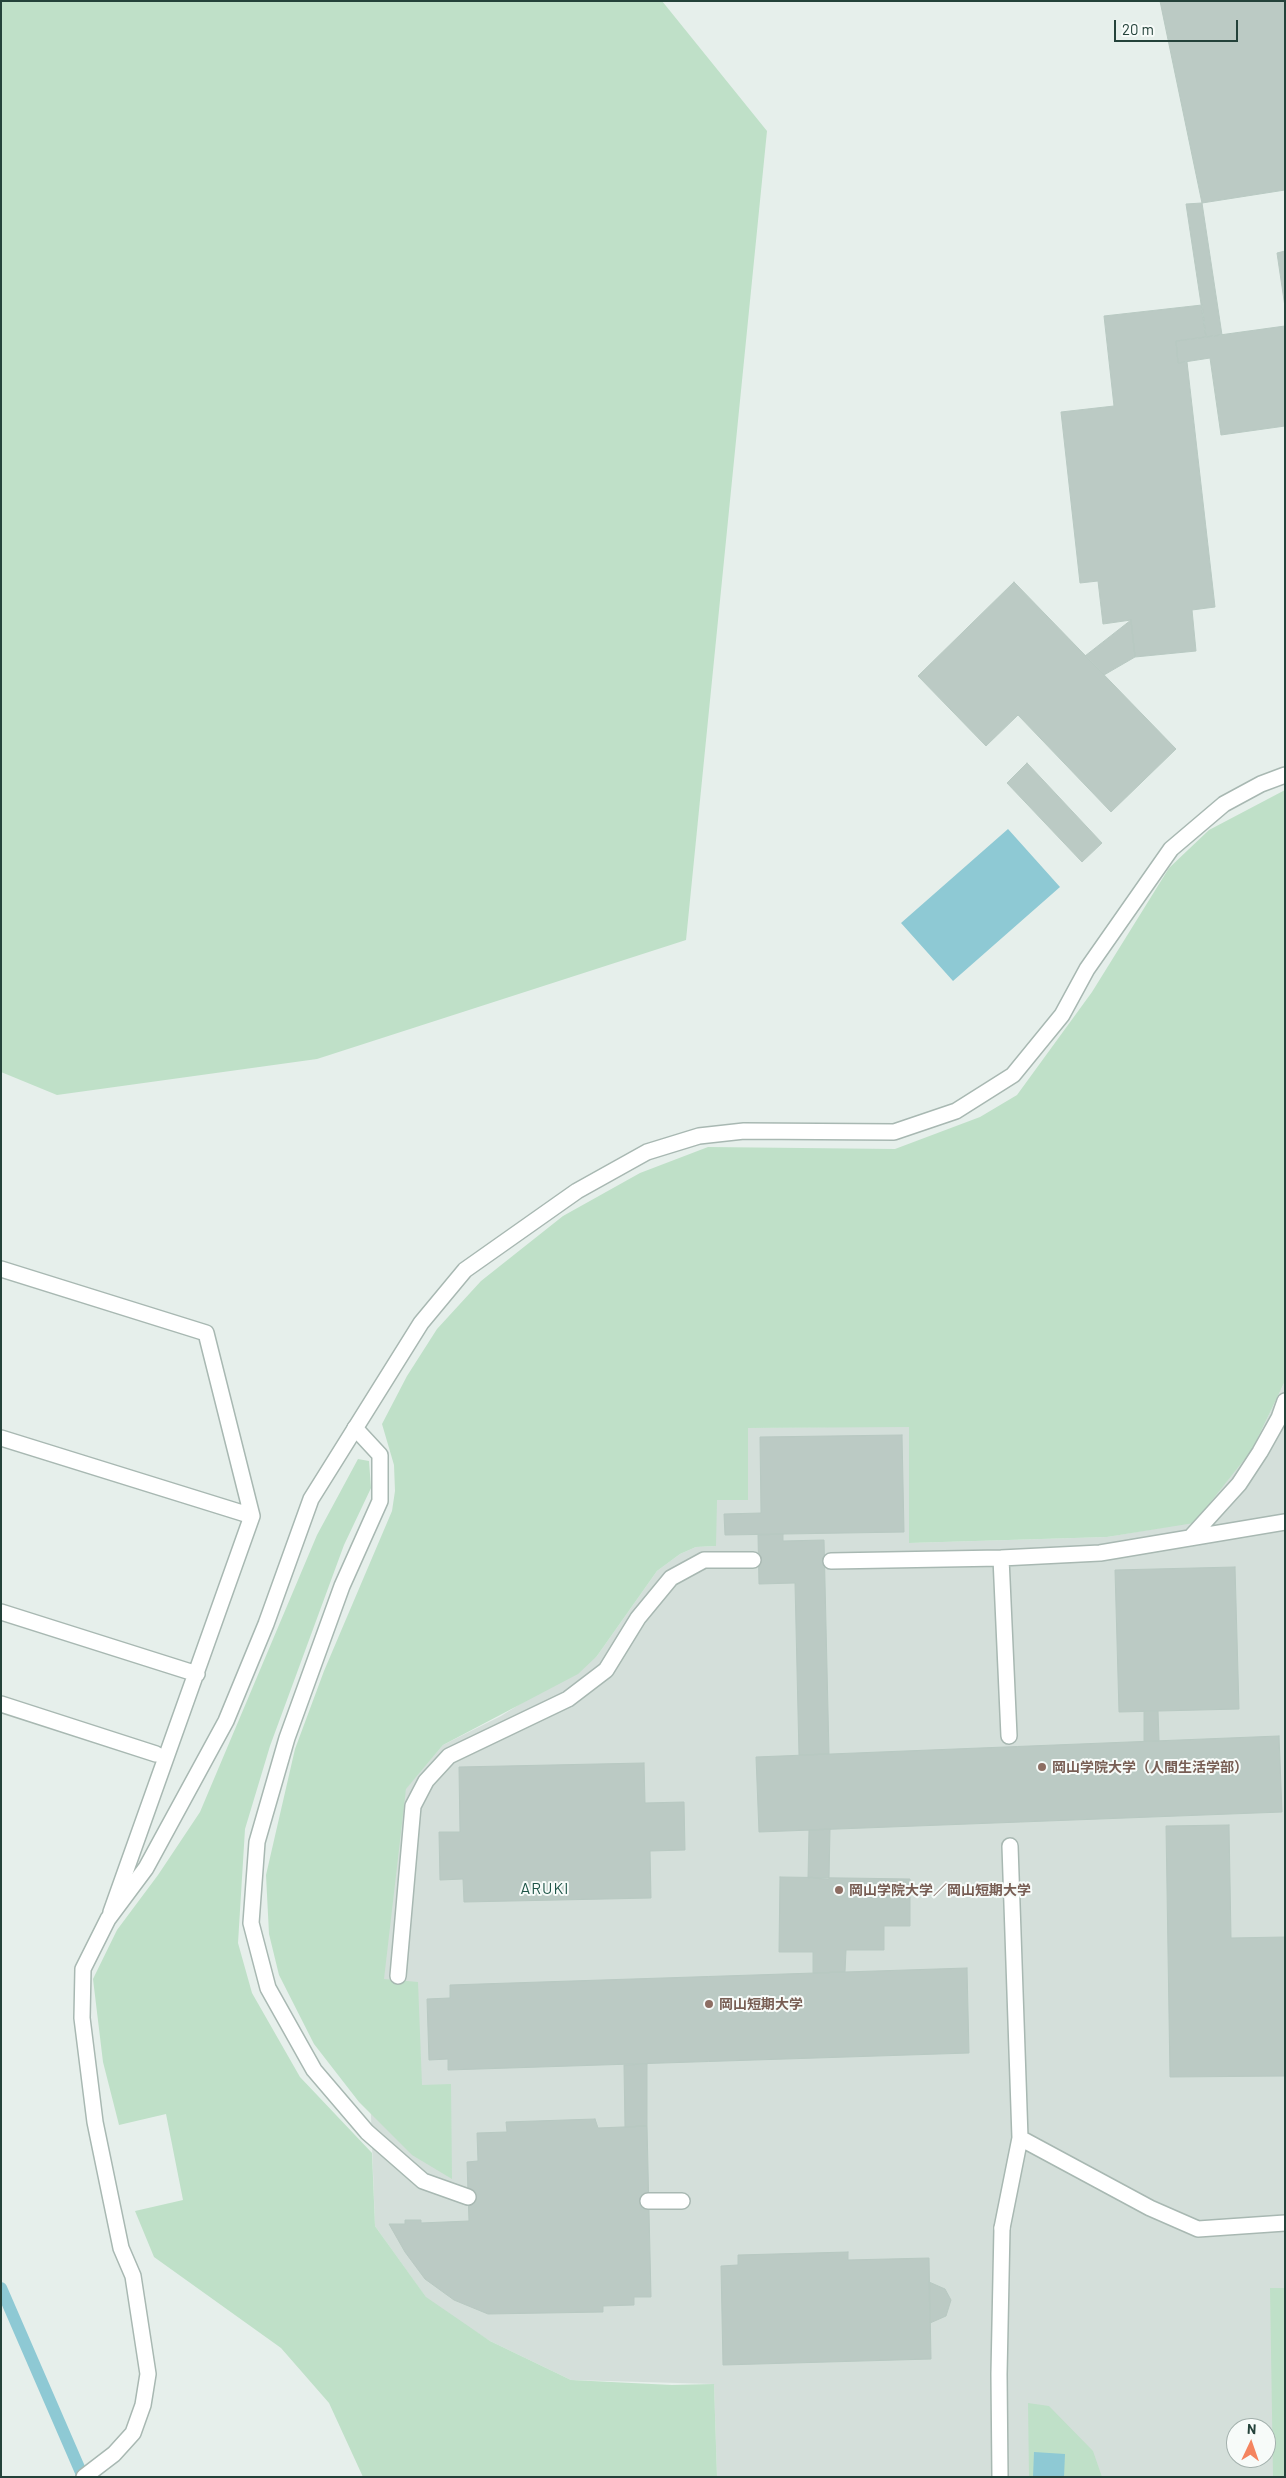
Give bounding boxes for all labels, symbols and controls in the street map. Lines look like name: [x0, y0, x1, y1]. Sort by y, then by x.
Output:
scale bar: [1116, 10, 1240, 42]
text: 20 m: [1122, 20, 1154, 38]
place label: 岡山学院大学（人間生活学部）: [1052, 1759, 1248, 1775]
marker: 岡山学院大学（人間生活学部）: [1036, 1761, 1048, 1773]
district label: ARUKI: [520, 1879, 570, 1899]
place label: 岡山学院大学／岡山短期大学: [849, 1882, 1031, 1898]
marker: 岡山学院大学／岡山短期大学: [833, 1884, 845, 1896]
place label: 岡山短期大学: [719, 1996, 803, 2012]
marker: 岡山短期大学: [703, 1998, 715, 2010]
north arrow: [1226, 2418, 1276, 2468]
text: N: [1247, 2420, 1257, 2437]

